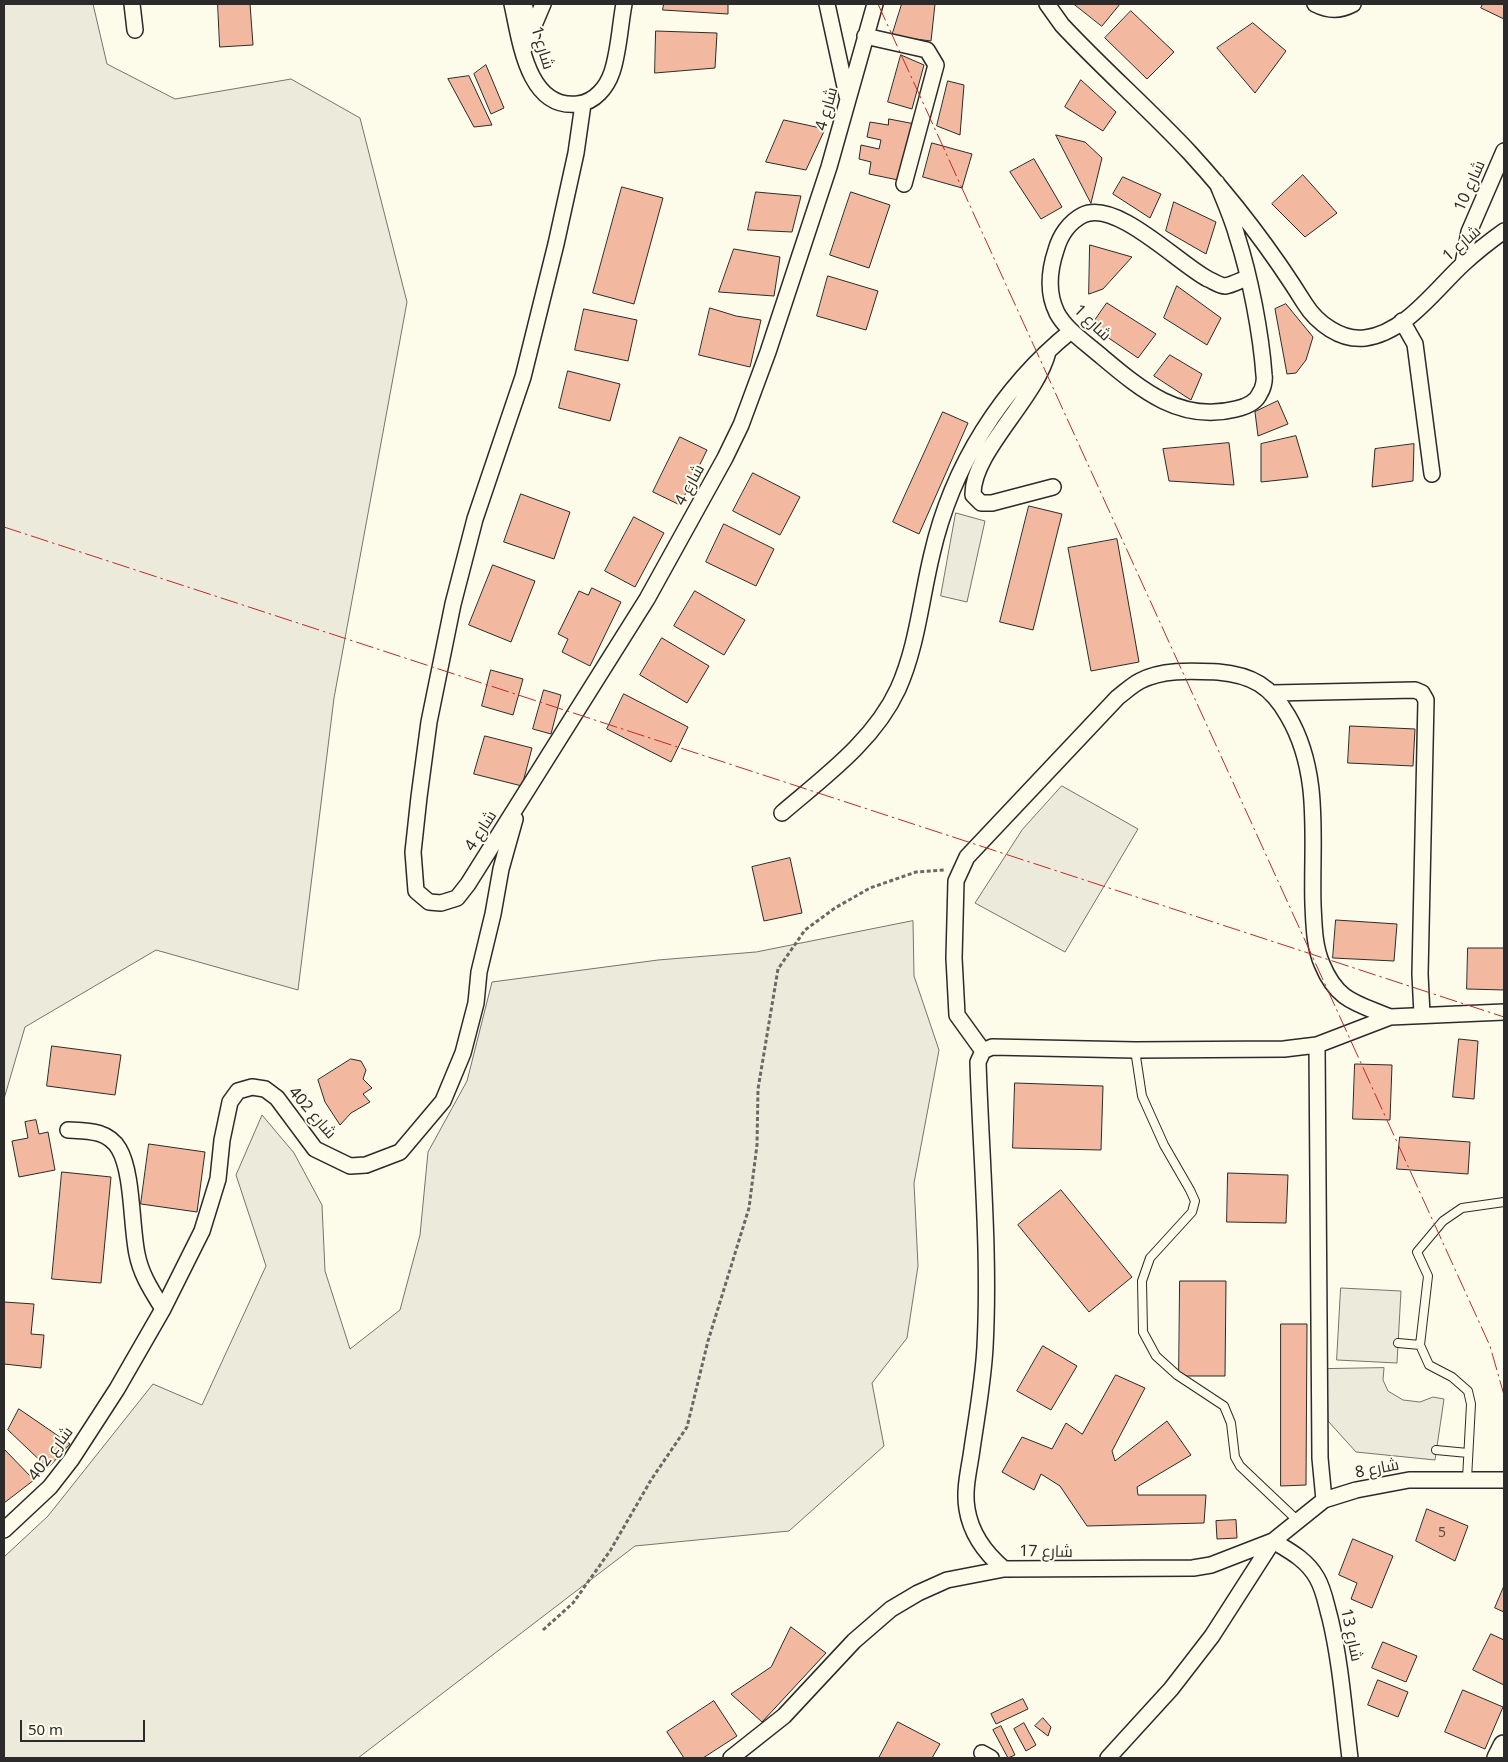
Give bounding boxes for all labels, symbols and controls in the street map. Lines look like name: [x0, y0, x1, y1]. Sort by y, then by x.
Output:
street label: شارع 1: [526, 24, 558, 72]
street label: شارع 4: [812, 85, 842, 133]
street label: شارع 10: [1450, 158, 1490, 214]
street label: شارع 1: [1439, 222, 1485, 266]
street label: شارع 1: [1069, 301, 1115, 345]
street label: شارع 4: [671, 461, 709, 509]
street label: شارع 4: [461, 807, 501, 855]
street label: شارع 402: [284, 1083, 340, 1143]
street label: شارع 402: [24, 1423, 78, 1485]
street label: شارع 8: [1353, 1455, 1401, 1483]
house number: 5: [1438, 1525, 1446, 1541]
street label: شارع 17: [1019, 1542, 1073, 1562]
street label: شارع 13: [1336, 1607, 1366, 1663]
scale bar: [22, 1710, 148, 1742]
text: 50 m: [28, 1719, 63, 1739]

